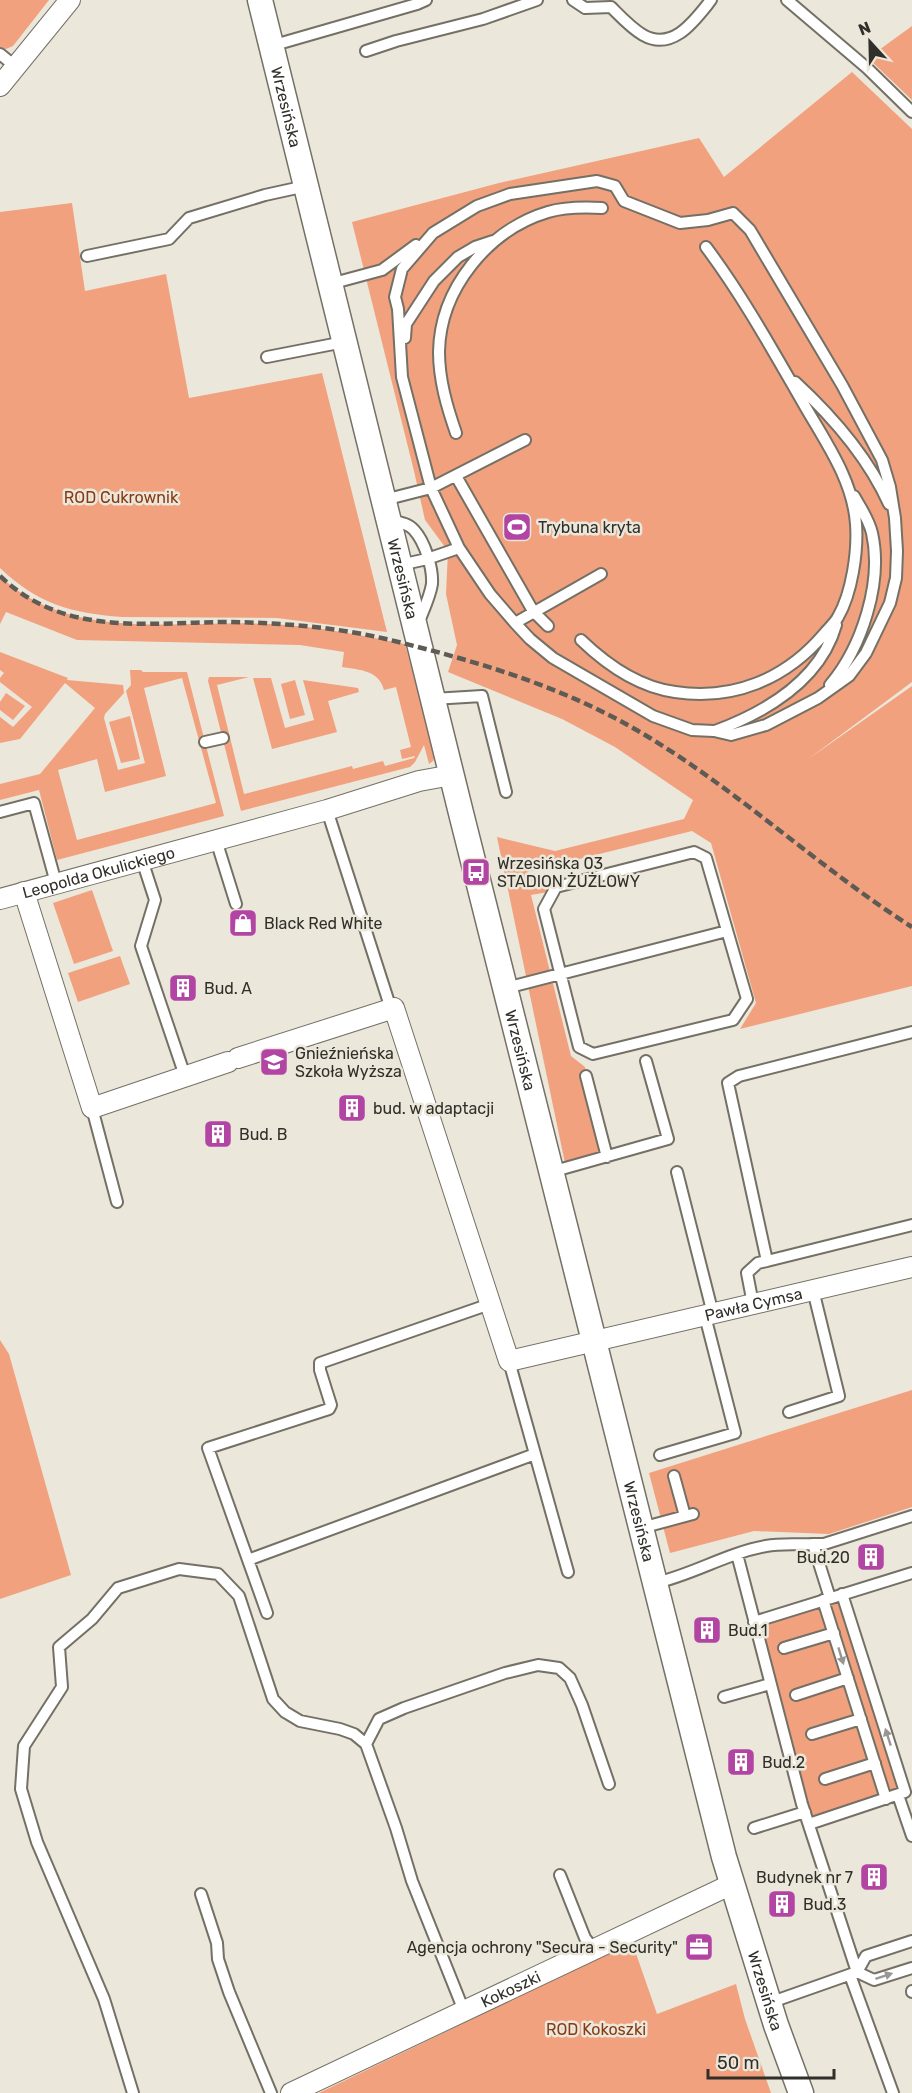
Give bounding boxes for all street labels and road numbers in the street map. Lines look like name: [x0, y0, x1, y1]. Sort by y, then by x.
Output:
street label: Wrzesińska: [267, 64, 306, 149]
street label: Wrzesińska: [384, 536, 422, 621]
street label: Leopolda Okulickiego: [20, 842, 177, 902]
street label: Wrzesińska: [501, 1008, 540, 1092]
street label: Pawła Cymsa: [703, 1283, 804, 1325]
street label: Wrzesińska: [620, 1479, 659, 1564]
street label: Wrzesińska: [744, 1948, 787, 2033]
street label: Kokoszki: [478, 1967, 544, 2011]

